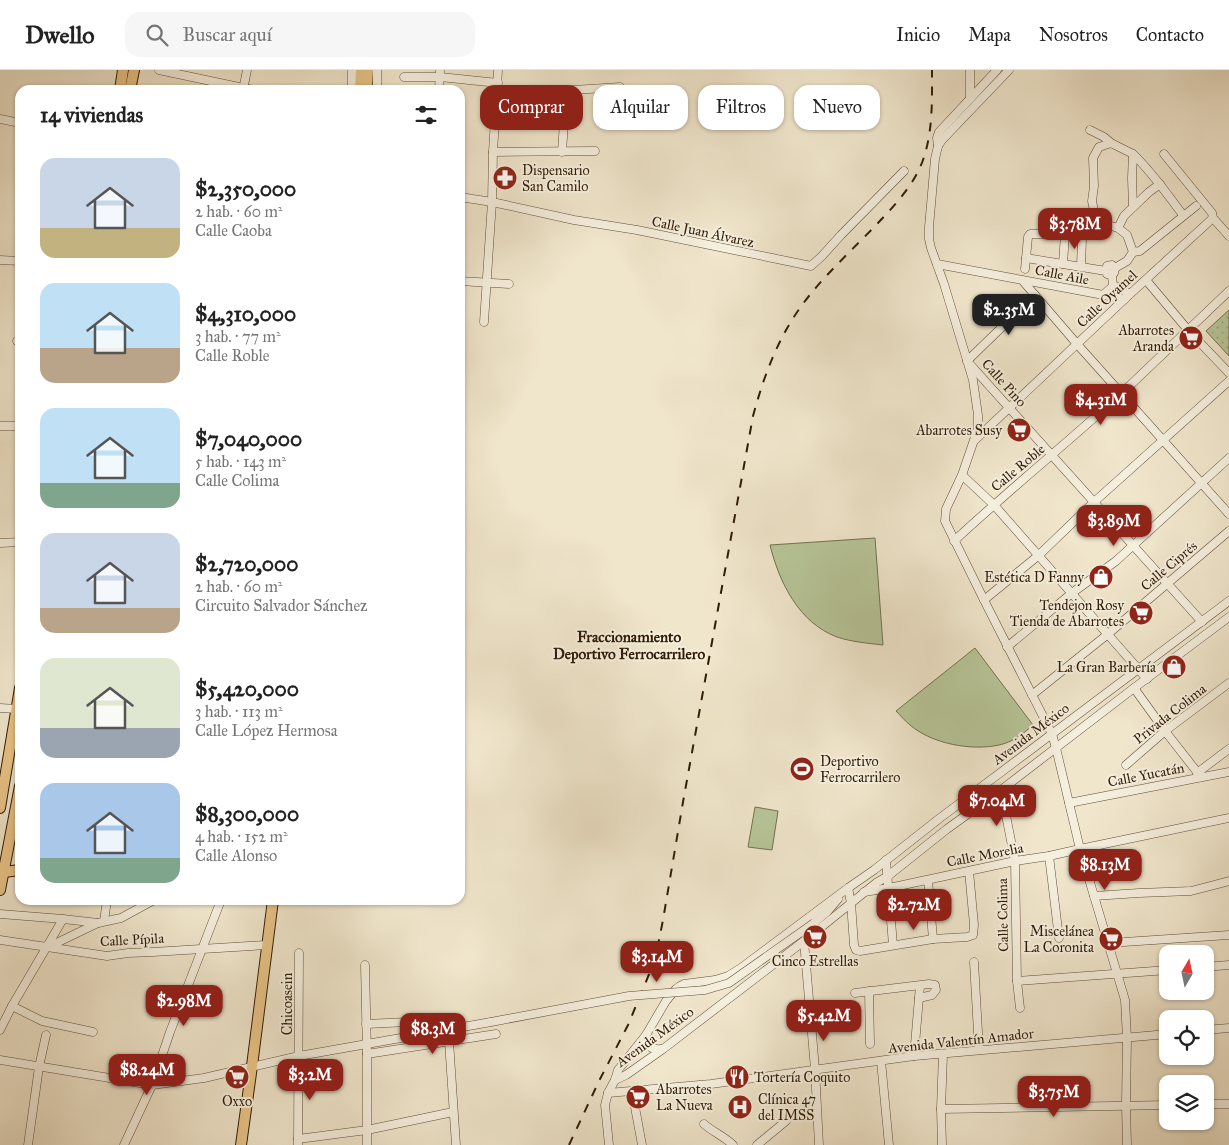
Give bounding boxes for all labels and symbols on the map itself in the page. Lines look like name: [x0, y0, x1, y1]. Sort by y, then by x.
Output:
place label: Dispensario San Camilo: [522, 162, 590, 195]
pharmacy icon: Dispensario San Camilo: [492, 165, 518, 191]
pin: $3.78M: [1034, 208, 1116, 250]
street label: Calle Juan Álvarez: [650, 211, 757, 252]
street label: Calle Aile: [1034, 261, 1091, 289]
street label: Calle Oyamel: [1073, 267, 1141, 331]
pin: $2.35M: [968, 294, 1050, 336]
place label: Abarrotes Aranda: [1117, 322, 1174, 355]
supermarket icon: Abarrotes Aranda: [1178, 325, 1204, 351]
street label: Calle Pino: [978, 356, 1030, 410]
pin: $4.31M: [1060, 384, 1142, 426]
supermarket icon: Abarrotes Susy: [1006, 417, 1032, 443]
place label: Abarrotes Susy: [915, 422, 1002, 439]
street label: Calle Roble: [988, 440, 1048, 495]
pin: $3.89M: [1073, 504, 1155, 547]
street label: Calle Ciprés: [1137, 538, 1201, 594]
shop icon: Estética D Fanny: [1088, 564, 1114, 590]
place label: Estética D Fanny: [984, 569, 1084, 586]
place label: Tendejon Rosy Tienda de Abarrotes: [1010, 597, 1124, 630]
supermarket icon: Tendejon Rosy Tienda de Abarrotes: [1128, 600, 1154, 626]
district label: Fraccionamiento Deportivo Ferrocarrilero: [553, 628, 705, 664]
shop icon: La Gran Barbería: [1161, 654, 1187, 680]
place label: La Gran Barbería: [1057, 659, 1156, 676]
street label: Privada Colima: [1130, 680, 1210, 748]
street label: Avenida México: [988, 700, 1073, 769]
place label: Deportivo Ferrocarrilero: [820, 753, 900, 786]
sports icon: Deportivo Ferrocarrilero: [789, 756, 815, 782]
street label: Calle Yucatán: [1106, 759, 1186, 791]
pin: $7.04M: [956, 784, 1038, 827]
street label: Calle Morelia: [945, 839, 1025, 871]
pin: $8.13M: [1064, 848, 1146, 891]
street label: Calle Colima: [994, 878, 1012, 952]
pin: $2.72M: [873, 888, 955, 931]
place label: Miscelánea La Coronita: [1024, 923, 1094, 956]
supermarket icon: Cinco Estrellas: [802, 924, 828, 950]
supermarket icon: Miscelánea La Coronita: [1098, 926, 1124, 952]
street label: Calle Pípila: [99, 930, 165, 950]
pin: $3.14M: [616, 940, 698, 983]
north arrow: [1159, 945, 1214, 1000]
place label: Cinco Estrellas: [772, 953, 858, 970]
street label: Chicoasein: [279, 972, 296, 1035]
pin: $2.98M: [143, 984, 225, 1027]
pin: $5.42M: [783, 1000, 865, 1042]
street label: Avenida México: [612, 1003, 697, 1071]
pin: $8.3M: [398, 1012, 468, 1055]
street label: Avenida Valentín Amador: [886, 1025, 1035, 1057]
pin: $8.24M: [106, 1054, 188, 1096]
pin: $3.2M: [275, 1058, 345, 1101]
supermarket icon: Oxxo: [224, 1064, 250, 1090]
restaurant icon: Tortería Coquito: [724, 1064, 750, 1090]
place label: Tortería Coquito: [754, 1069, 850, 1087]
pin: $3.75M: [1013, 1076, 1095, 1118]
place label: Abarrotes La Nueva: [655, 1081, 713, 1114]
supermarket icon: Abarrotes La Nueva: [625, 1084, 651, 1110]
place label: Clínica 47 del IMSS: [758, 1091, 816, 1124]
place label: Oxxo: [222, 1093, 252, 1110]
hospital icon: Clínica 47 del IMSS: [727, 1094, 753, 1120]

